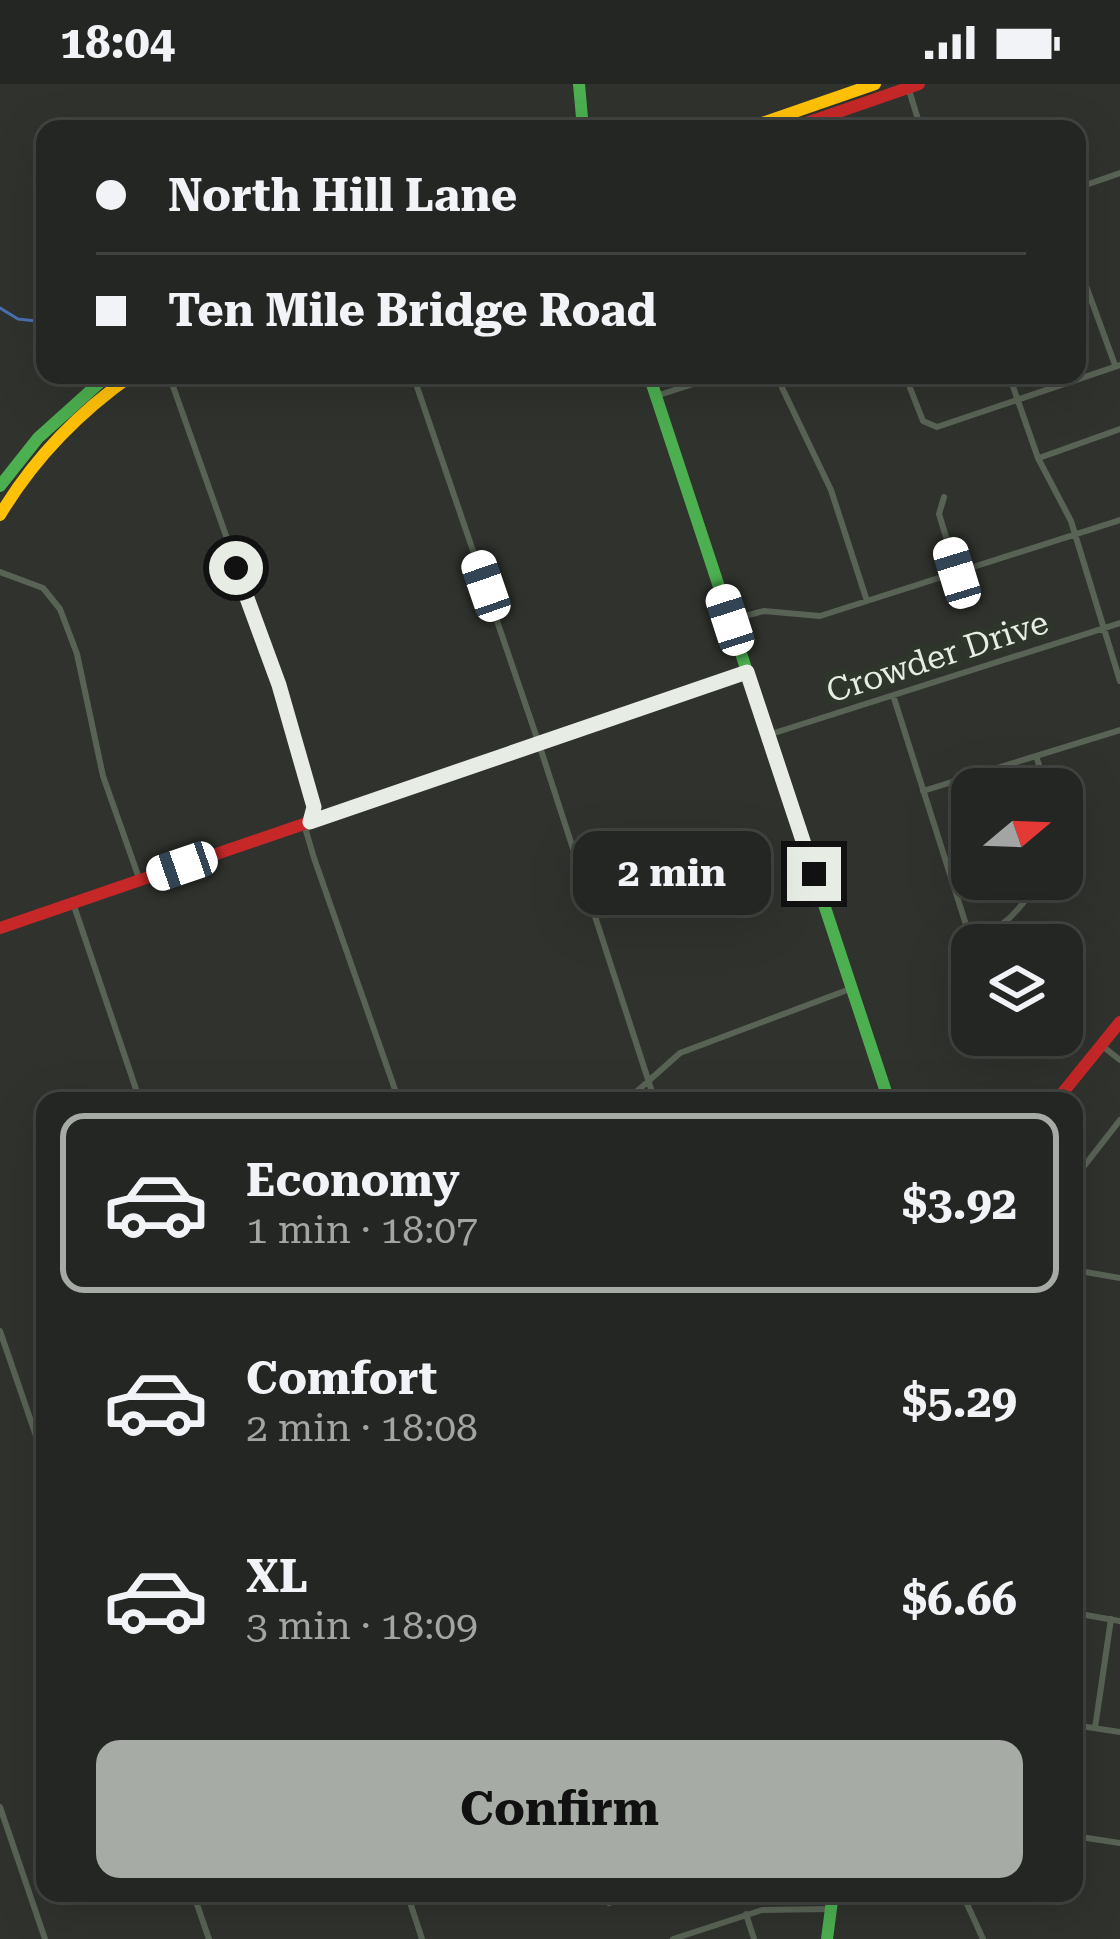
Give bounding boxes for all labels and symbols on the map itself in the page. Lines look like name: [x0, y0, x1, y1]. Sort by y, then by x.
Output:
car: [929, 533, 985, 613]
route start: [209, 541, 263, 595]
car: [457, 546, 515, 626]
car: [702, 580, 758, 660]
street label: Crowder Drive: [821, 602, 1053, 711]
north arrow: [951, 768, 1083, 900]
callout: 2 min: [574, 832, 772, 916]
car: [142, 837, 222, 895]
route end: [787, 847, 841, 901]

